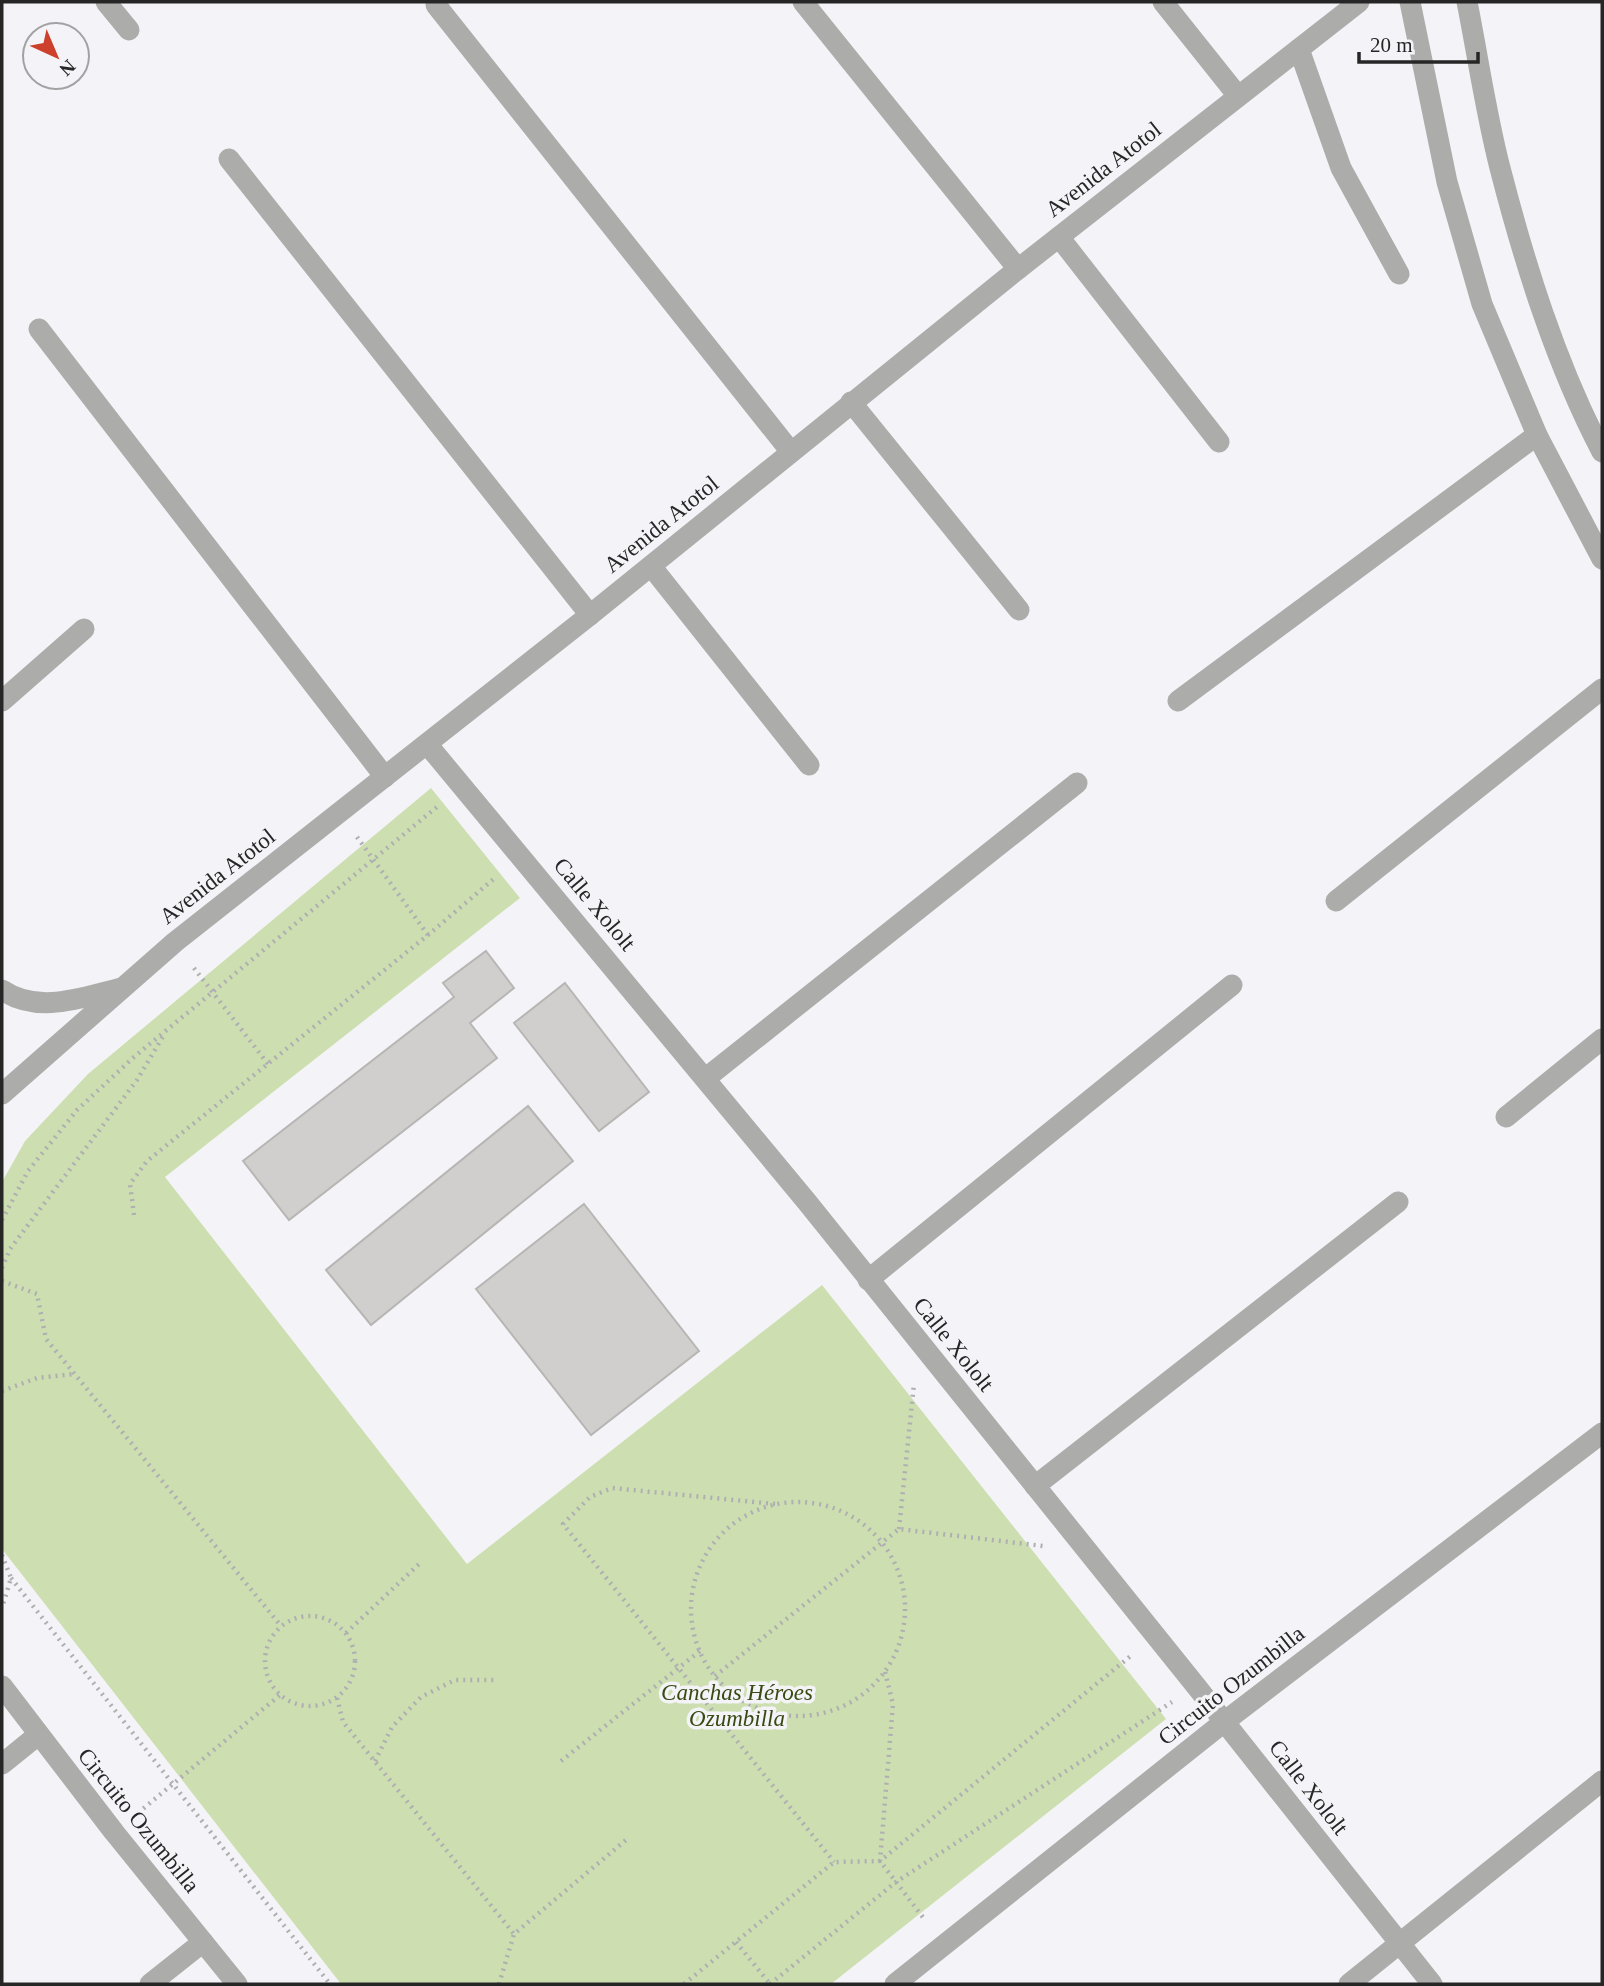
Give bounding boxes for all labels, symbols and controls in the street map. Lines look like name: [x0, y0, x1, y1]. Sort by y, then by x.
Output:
north arrow: [21, 21, 91, 91]
scale bar: [1359, 21, 1478, 65]
text: 20 m: [1370, 33, 1413, 57]
text: N: [55, 56, 80, 80]
street label: Avenida Atotol: [1041, 117, 1166, 222]
street label: Avenida Atotol: [599, 471, 723, 578]
street label: Avenida Atotol: [155, 824, 280, 929]
street label: Calle Xololt: [549, 853, 641, 956]
street label: Calle Xololt: [908, 1293, 999, 1397]
street label: Circuito Ozumbilla: [1153, 1621, 1309, 1750]
park label: Canchas Héroes Ozumbilla: [661, 1680, 813, 1731]
street label: Calle Xololt: [1264, 1735, 1354, 1840]
street label: Circuito Ozumbilla: [73, 1743, 204, 1897]

